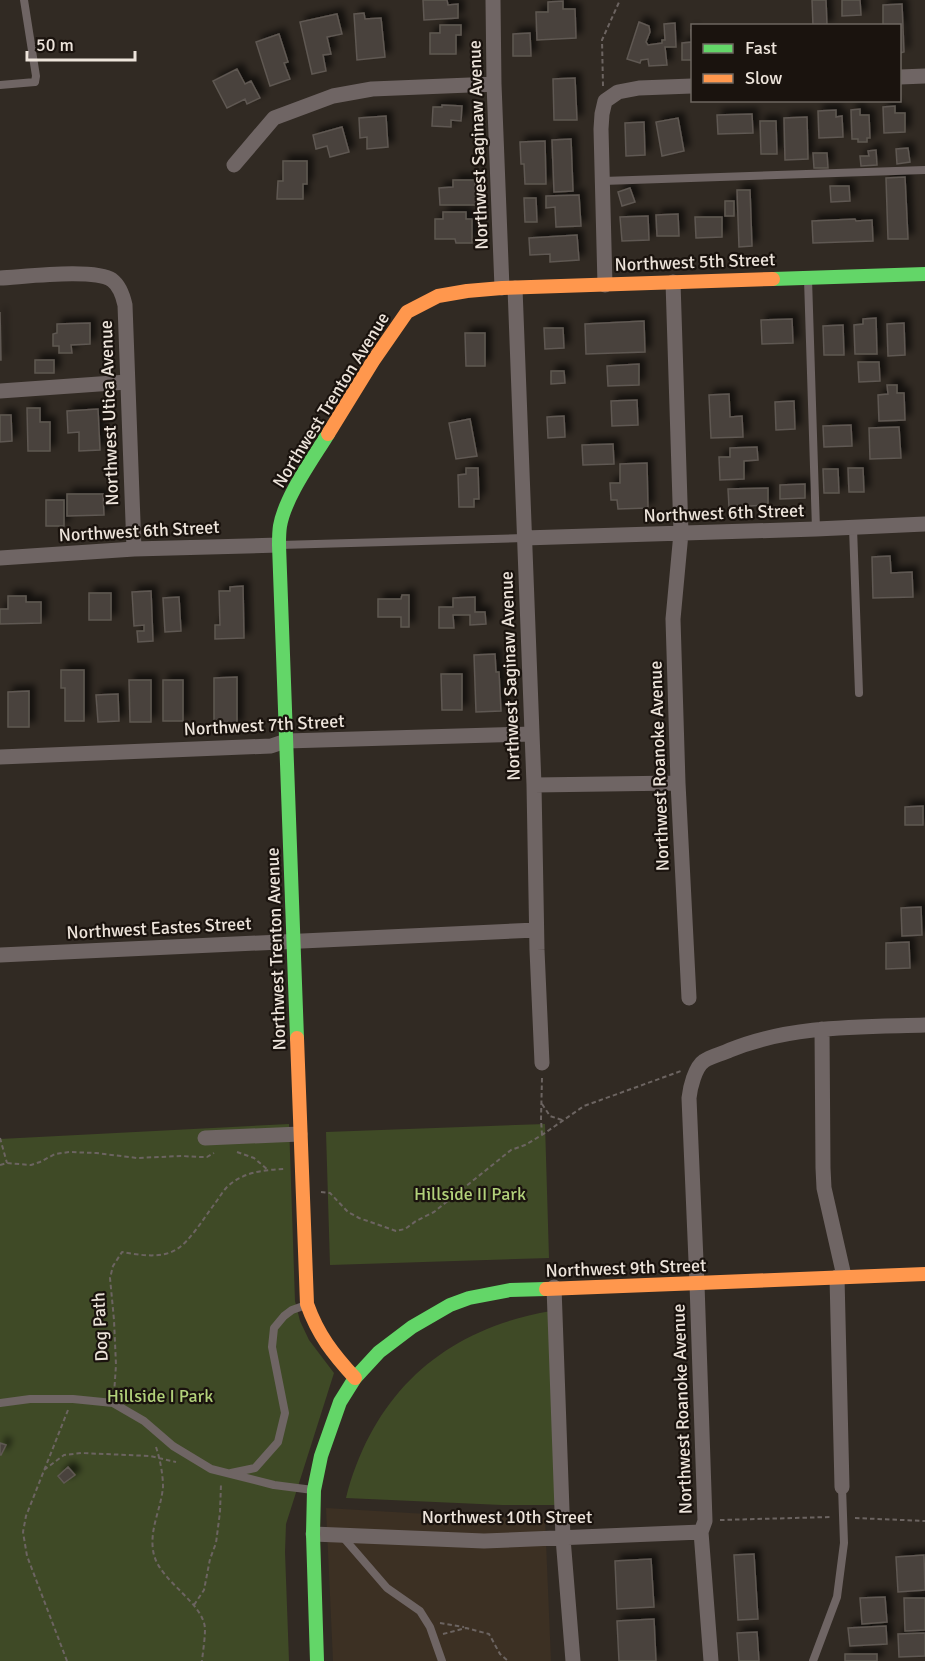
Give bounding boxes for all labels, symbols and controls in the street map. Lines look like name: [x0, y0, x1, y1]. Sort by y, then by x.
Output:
scale bar: [27, 24, 135, 62]
legend: [691, 24, 901, 102]
text: 50 m: [36, 34, 74, 56]
text: Fast: [745, 37, 777, 59]
street label: Northwest Saginaw Avenue: [463, 40, 493, 250]
text: Slow: [745, 67, 782, 89]
street label: Northwest 5th Street: [614, 248, 776, 276]
street label: Northwest Trenton Avenue: [268, 308, 394, 492]
street label: Northwest Utica Avenue: [95, 320, 123, 506]
street label: Northwest 6th Street: [643, 499, 805, 527]
street label: Northwest 6th Street: [58, 516, 220, 546]
street label: Northwest Saginaw Avenue: [495, 571, 525, 781]
street label: Northwest Roanoke Avenue: [644, 660, 674, 872]
street label: Northwest 7th Street: [183, 710, 345, 740]
street label: Northwest Trenton Avenue: [261, 847, 291, 1051]
street label: Northwest Eastes Street: [66, 912, 252, 944]
park label: Hillside II Park: [414, 1183, 526, 1205]
street label: Northwest 9th Street: [545, 1254, 707, 1282]
street label: Dog Path: [87, 1292, 113, 1362]
street label: Northwest Roanoke Avenue: [667, 1303, 697, 1515]
park label: Hillside I Park: [107, 1385, 213, 1407]
street label: Northwest 10th Street: [422, 1506, 592, 1528]

